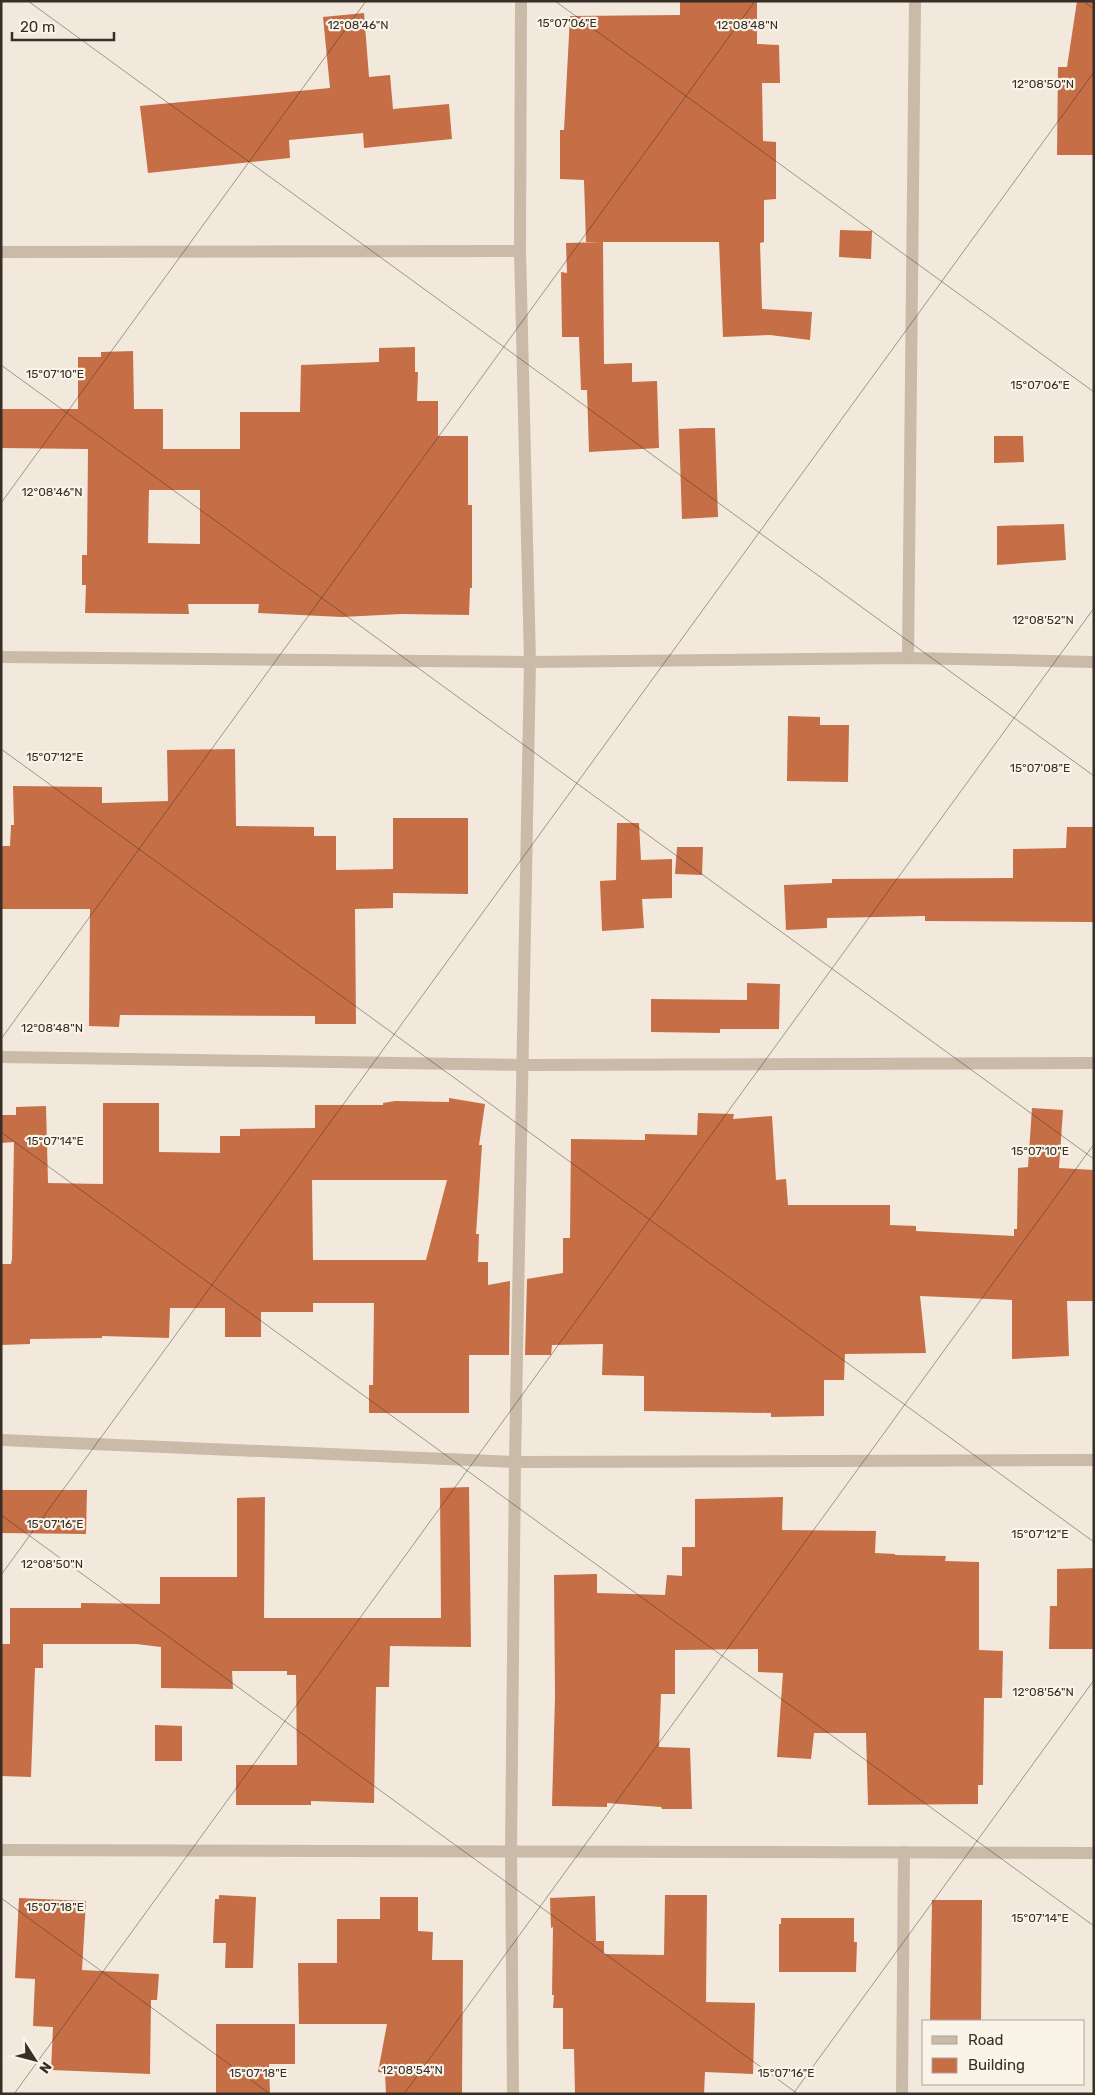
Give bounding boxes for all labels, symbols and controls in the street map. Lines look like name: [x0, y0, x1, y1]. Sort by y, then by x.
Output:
scale bar: [12, 10, 115, 42]
text: 15°07'06"E: [537, 16, 597, 30]
text: 20 m: [20, 18, 55, 36]
text: 12°08'46"N: [327, 18, 389, 32]
text: 12°08'48"N: [716, 18, 778, 32]
text: 12°08'50"N: [1012, 77, 1074, 91]
text: 15°07'10"E: [26, 367, 84, 381]
text: 15°07'06"E: [1010, 378, 1070, 392]
text: 12°08'46"N: [21, 485, 83, 499]
text: 12°08'52"N: [1012, 613, 1074, 627]
text: 15°07'12"E: [26, 750, 84, 764]
text: 15°07'08"E: [1010, 761, 1070, 775]
text: 12°08'48"N: [21, 1021, 83, 1035]
text: 15°07'14"E: [26, 1134, 84, 1148]
text: 15°07'10"E: [1011, 1144, 1069, 1158]
text: 15°07'16"E: [26, 1517, 84, 1531]
text: 15°07'12"E: [1011, 1527, 1069, 1541]
text: 12°08'50"N: [21, 1557, 83, 1571]
text: 12°08'56"N: [1012, 1685, 1074, 1699]
text: 15°07'18"E: [26, 1900, 84, 1914]
text: 15°07'14"E: [1011, 1911, 1069, 1925]
legend: [922, 2020, 1085, 2085]
text: Road: [968, 2031, 1004, 2049]
north arrow: [10, 2035, 60, 2085]
text: Building: [968, 2056, 1025, 2074]
text: N: [35, 2058, 55, 2076]
text: 12°08'54"N: [381, 2063, 443, 2077]
text: 15°07'18"E: [229, 2066, 287, 2080]
text: 15°07'16"E: [757, 2066, 815, 2080]

